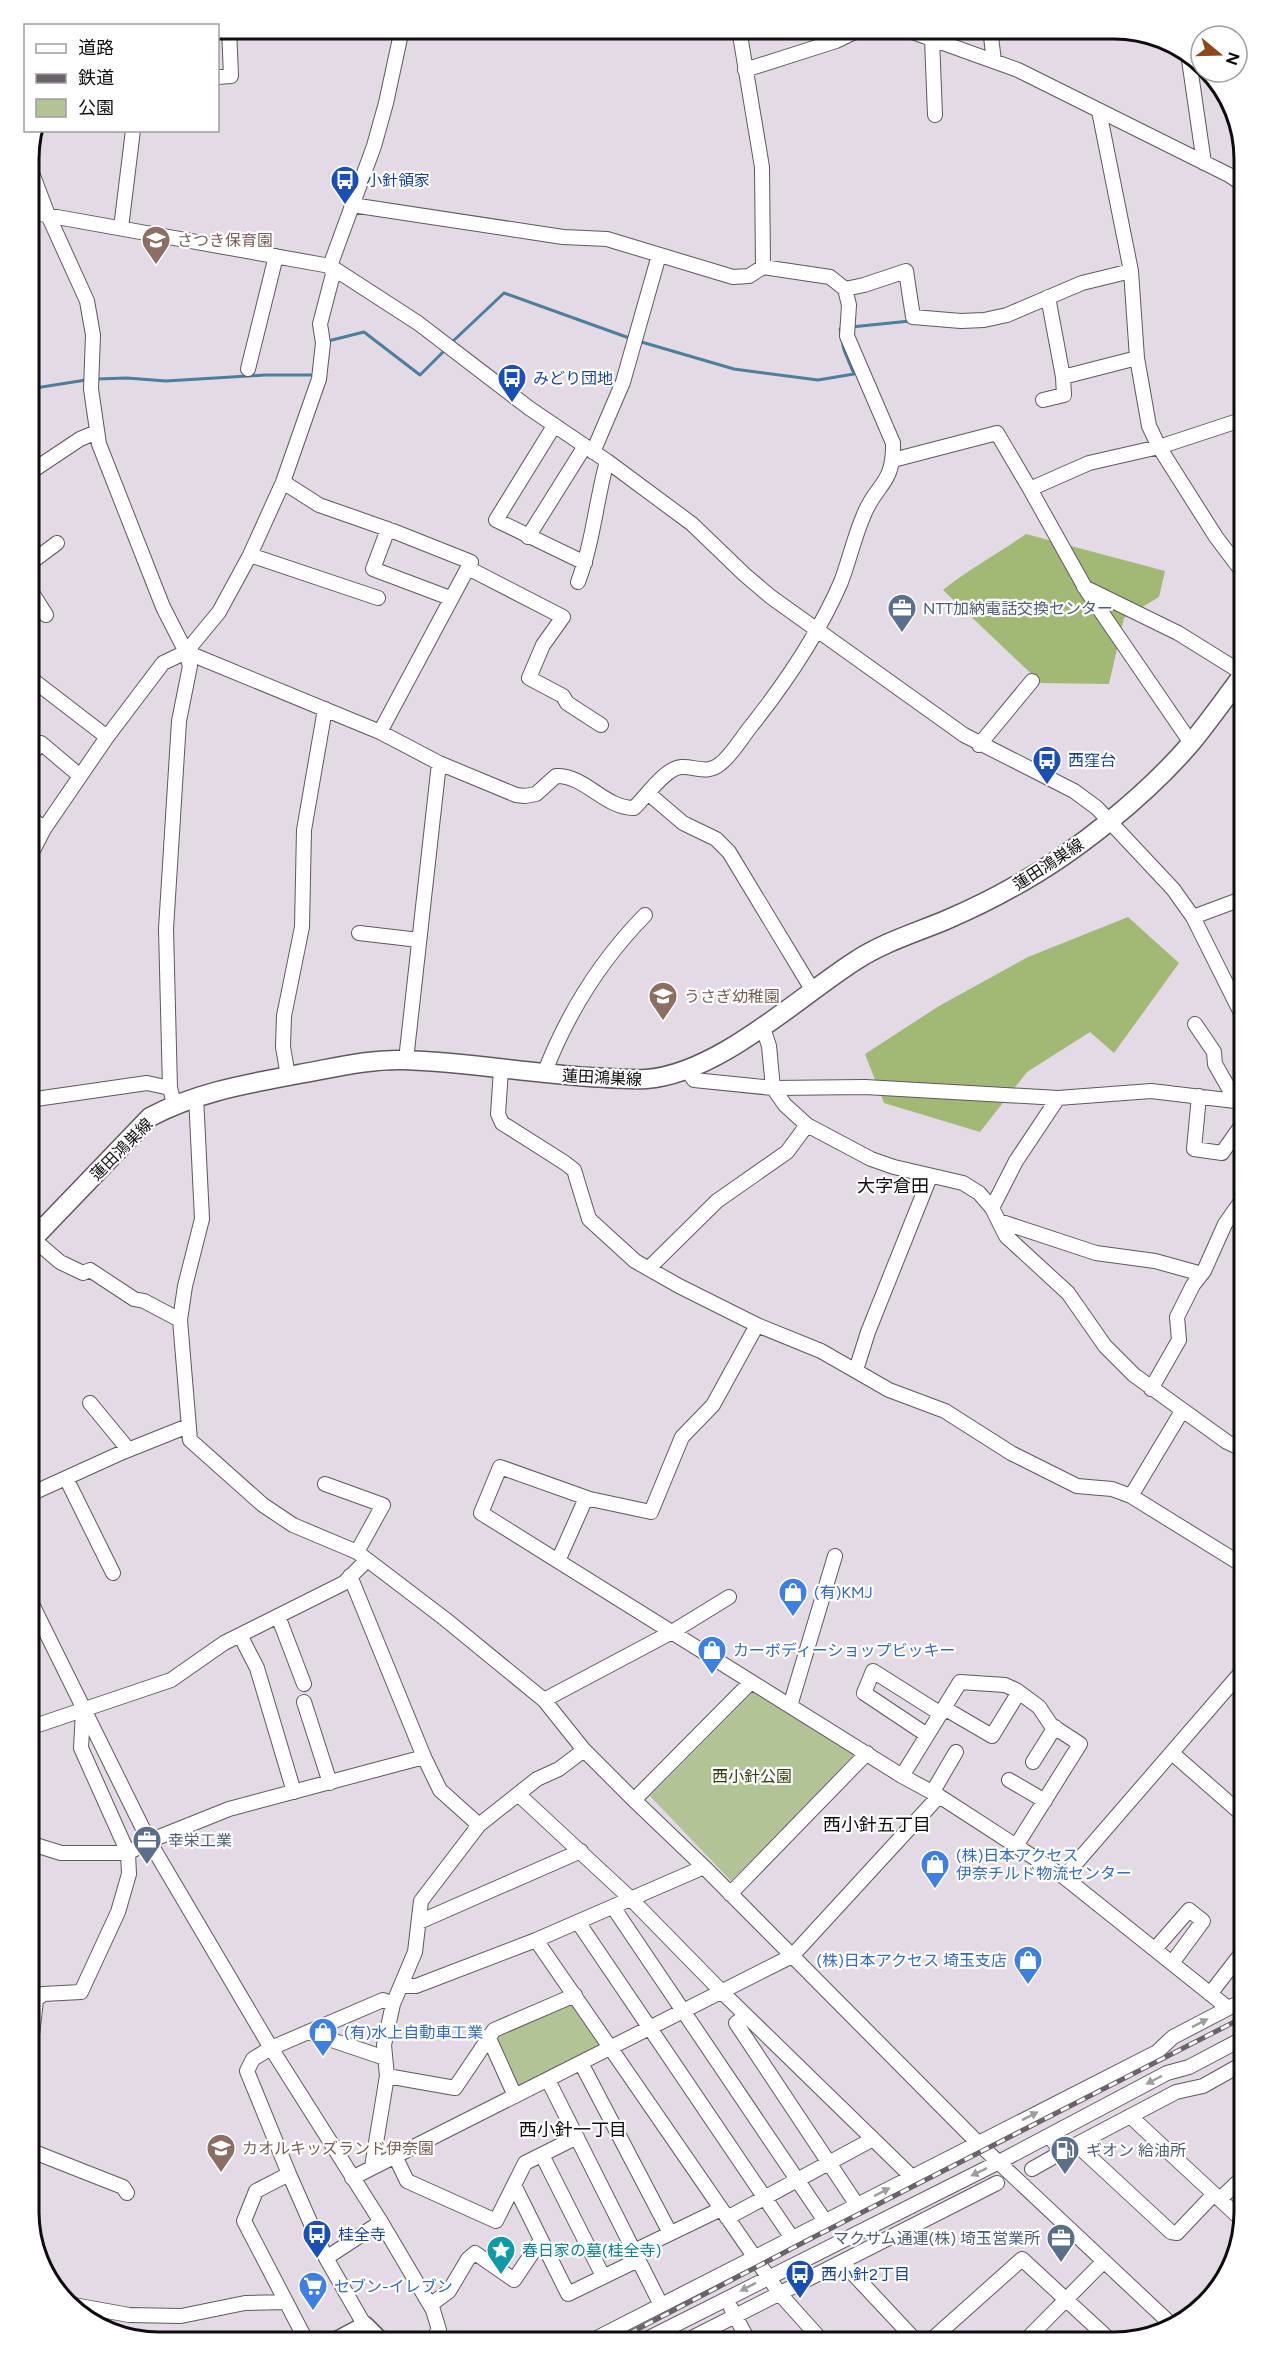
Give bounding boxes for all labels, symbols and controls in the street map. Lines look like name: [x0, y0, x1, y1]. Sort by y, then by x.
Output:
legend: [24, 24, 219, 132]
north arrow: [1189, 24, 1249, 84]
text: 道路: [78, 37, 114, 59]
text: N: [1222, 50, 1244, 68]
text: 鉄道: [78, 67, 114, 89]
text: 公園: [78, 97, 114, 119]
bus stop icon: 小針領家: [329, 164, 361, 206]
place label: 小針領家: [366, 171, 430, 190]
school or university icon: さつき保育園: [140, 224, 172, 266]
place label: さつき保育園: [177, 231, 273, 250]
bus stop icon: みどり団地: [496, 362, 528, 404]
place label: みどり団地: [533, 369, 613, 388]
office icon: NTT加納電話交換センター: [886, 592, 918, 634]
place label: NTT加納電話交換センター: [923, 599, 1113, 618]
bus stop icon: 西窪台: [1031, 744, 1063, 786]
place label: 西窪台: [1068, 751, 1116, 770]
street label: 蓮田鴻巣線: [1010, 835, 1087, 894]
school or university icon: うさぎ幼稚園: [647, 980, 679, 1022]
place label: うさぎ幼稚園: [684, 987, 780, 1006]
street label: 蓮田鴻巣線: [562, 1066, 642, 1089]
street label: 蓮田鴻巣線: [86, 1114, 156, 1184]
district label: 大字倉田: [857, 1175, 929, 1197]
shop icon: (有)KMJ: [777, 1576, 809, 1618]
place label: (有)KMJ: [814, 1583, 873, 1602]
shop icon: カーボディーショップビッキー: [696, 1634, 728, 1676]
place label: カーボディーショップビッキー: [733, 1641, 956, 1660]
park label: 西小針公園: [712, 1767, 792, 1786]
district label: 西小針五丁目: [823, 1814, 931, 1836]
office icon: 幸栄工業: [131, 1824, 163, 1866]
place label: 幸栄工業: [168, 1831, 232, 1850]
place label: (株)日本アクセス 伊奈チルド物流センター: [956, 1846, 1132, 1883]
shop icon: (株)日本アクセス 伊奈チルド物流センター: [919, 1848, 951, 1890]
shop icon: (株)日本アクセス 埼玉支店: [1012, 1944, 1044, 1986]
place label: (株)日本アクセス 埼玉支店: [817, 1951, 1007, 1970]
shop icon: (有)水上自動車工業: [307, 2016, 339, 2058]
one-way arrow: [1192, 2018, 1209, 2027]
place label: (有)水上自動車工業: [344, 2023, 483, 2042]
one-way arrow: [1145, 2075, 1162, 2085]
one-way arrow: [1022, 2112, 1039, 2121]
district label: 西小針一丁目: [519, 2119, 627, 2141]
school or university icon: カオルキッズランド伊奈園: [205, 2132, 237, 2174]
fuel station icon: ギオン 給油所: [1049, 2134, 1081, 2176]
place label: カオルキッズランド伊奈園: [242, 2139, 434, 2158]
place label: ギオン 給油所: [1086, 2141, 1186, 2160]
one-way arrow: [970, 2167, 987, 2177]
one-way arrow: [873, 2188, 890, 2197]
bus stop icon: 桂全寺: [301, 2218, 333, 2260]
office icon: マクサム通運(株) 埼玉営業所: [1045, 2222, 1077, 2264]
place label: 桂全寺: [338, 2225, 386, 2244]
place label: マクサム通運(株) 埼玉営業所: [833, 2229, 1040, 2248]
place icon: 春日家の墓(桂全寺): [485, 2234, 517, 2276]
place label: 春日家の墓(桂全寺): [522, 2241, 661, 2260]
bus stop icon: 西小針2丁目: [784, 2258, 816, 2300]
place label: 西小針2丁目: [821, 2265, 910, 2284]
supermarket icon: セブン-イレブン: [297, 2270, 329, 2312]
place label: セブン-イレブン: [334, 2277, 453, 2296]
one-way arrow: [739, 2282, 756, 2292]

